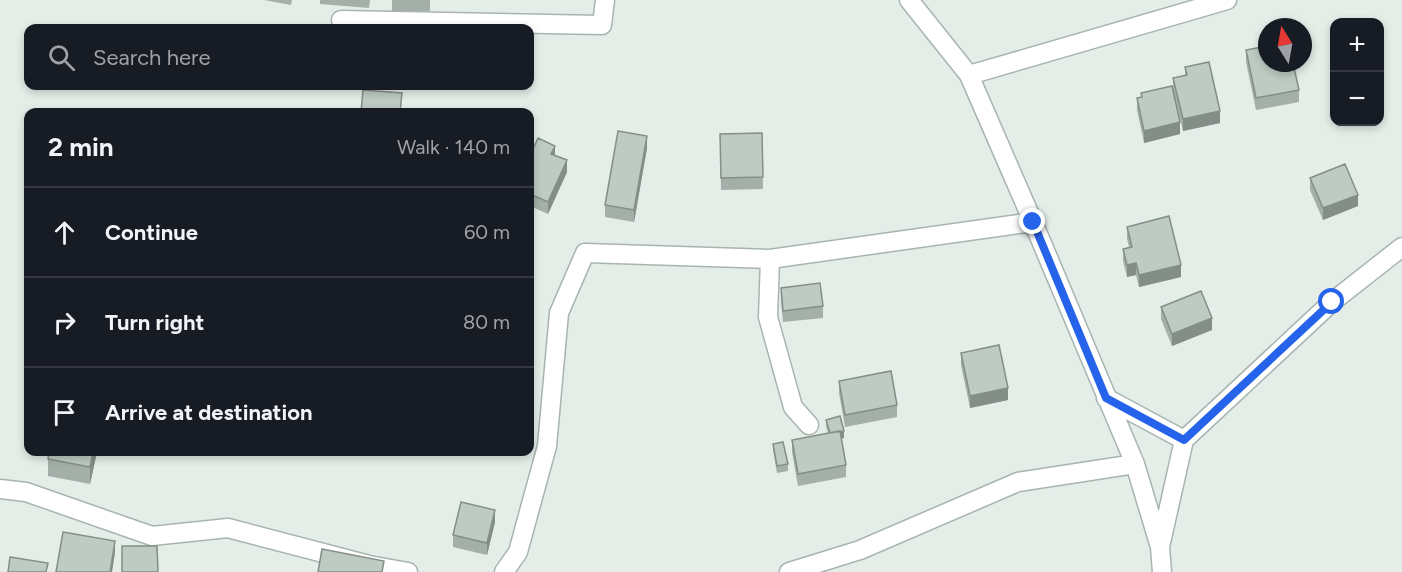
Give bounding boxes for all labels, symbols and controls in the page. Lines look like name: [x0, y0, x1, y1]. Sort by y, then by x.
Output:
north arrow: [1258, 18, 1312, 72]
map controls: [1330, 18, 1384, 126]
button: +: [1330, 18, 1384, 72]
search box: [24, 24, 534, 90]
icon: search: [45, 41, 78, 74]
text: Search here: [93, 44, 211, 71]
button: −: [1330, 72, 1384, 126]
text: 2 min: [48, 131, 114, 163]
text: Walk · 140 m: [397, 135, 510, 159]
route end: [1019, 208, 1045, 234]
icon: ahead: [48, 216, 81, 249]
text: Continue: [105, 219, 198, 246]
text: 60 m: [464, 220, 510, 244]
route start: [1318, 288, 1344, 314]
icon: right: [48, 306, 81, 339]
text: Turn right: [105, 309, 204, 336]
text: 80 m: [463, 310, 510, 334]
icon: arrive: [48, 396, 81, 429]
text: Arrive at destination: [105, 399, 313, 426]

